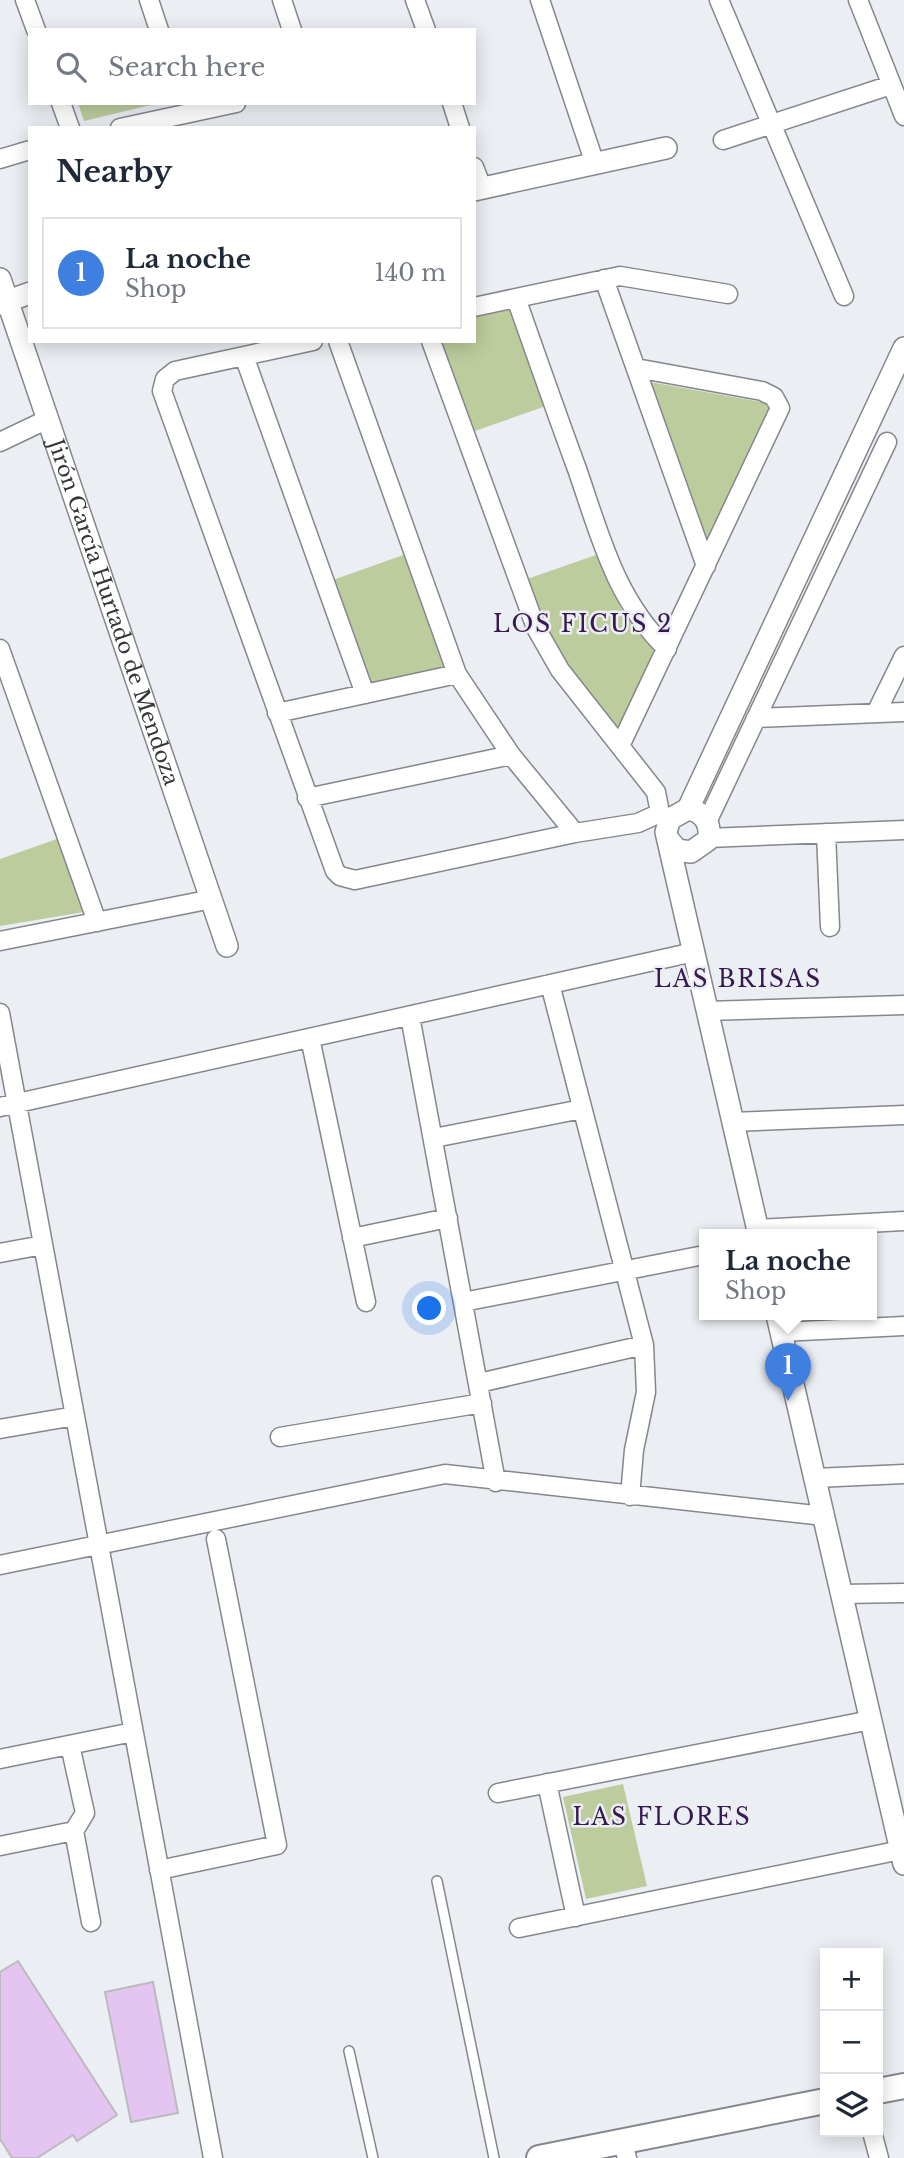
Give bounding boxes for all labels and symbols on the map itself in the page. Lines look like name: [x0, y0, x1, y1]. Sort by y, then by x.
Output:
street label: Jirón García Hurtado de Mendoza: [42, 433, 184, 789]
district label: LOS FICUS 2: [493, 610, 673, 638]
district label: LAS BRISAS: [654, 965, 822, 993]
your location: [412, 1291, 446, 1325]
pin: 1: [765, 1343, 811, 1401]
district label: LAS FLORES: [572, 1803, 752, 1831]

